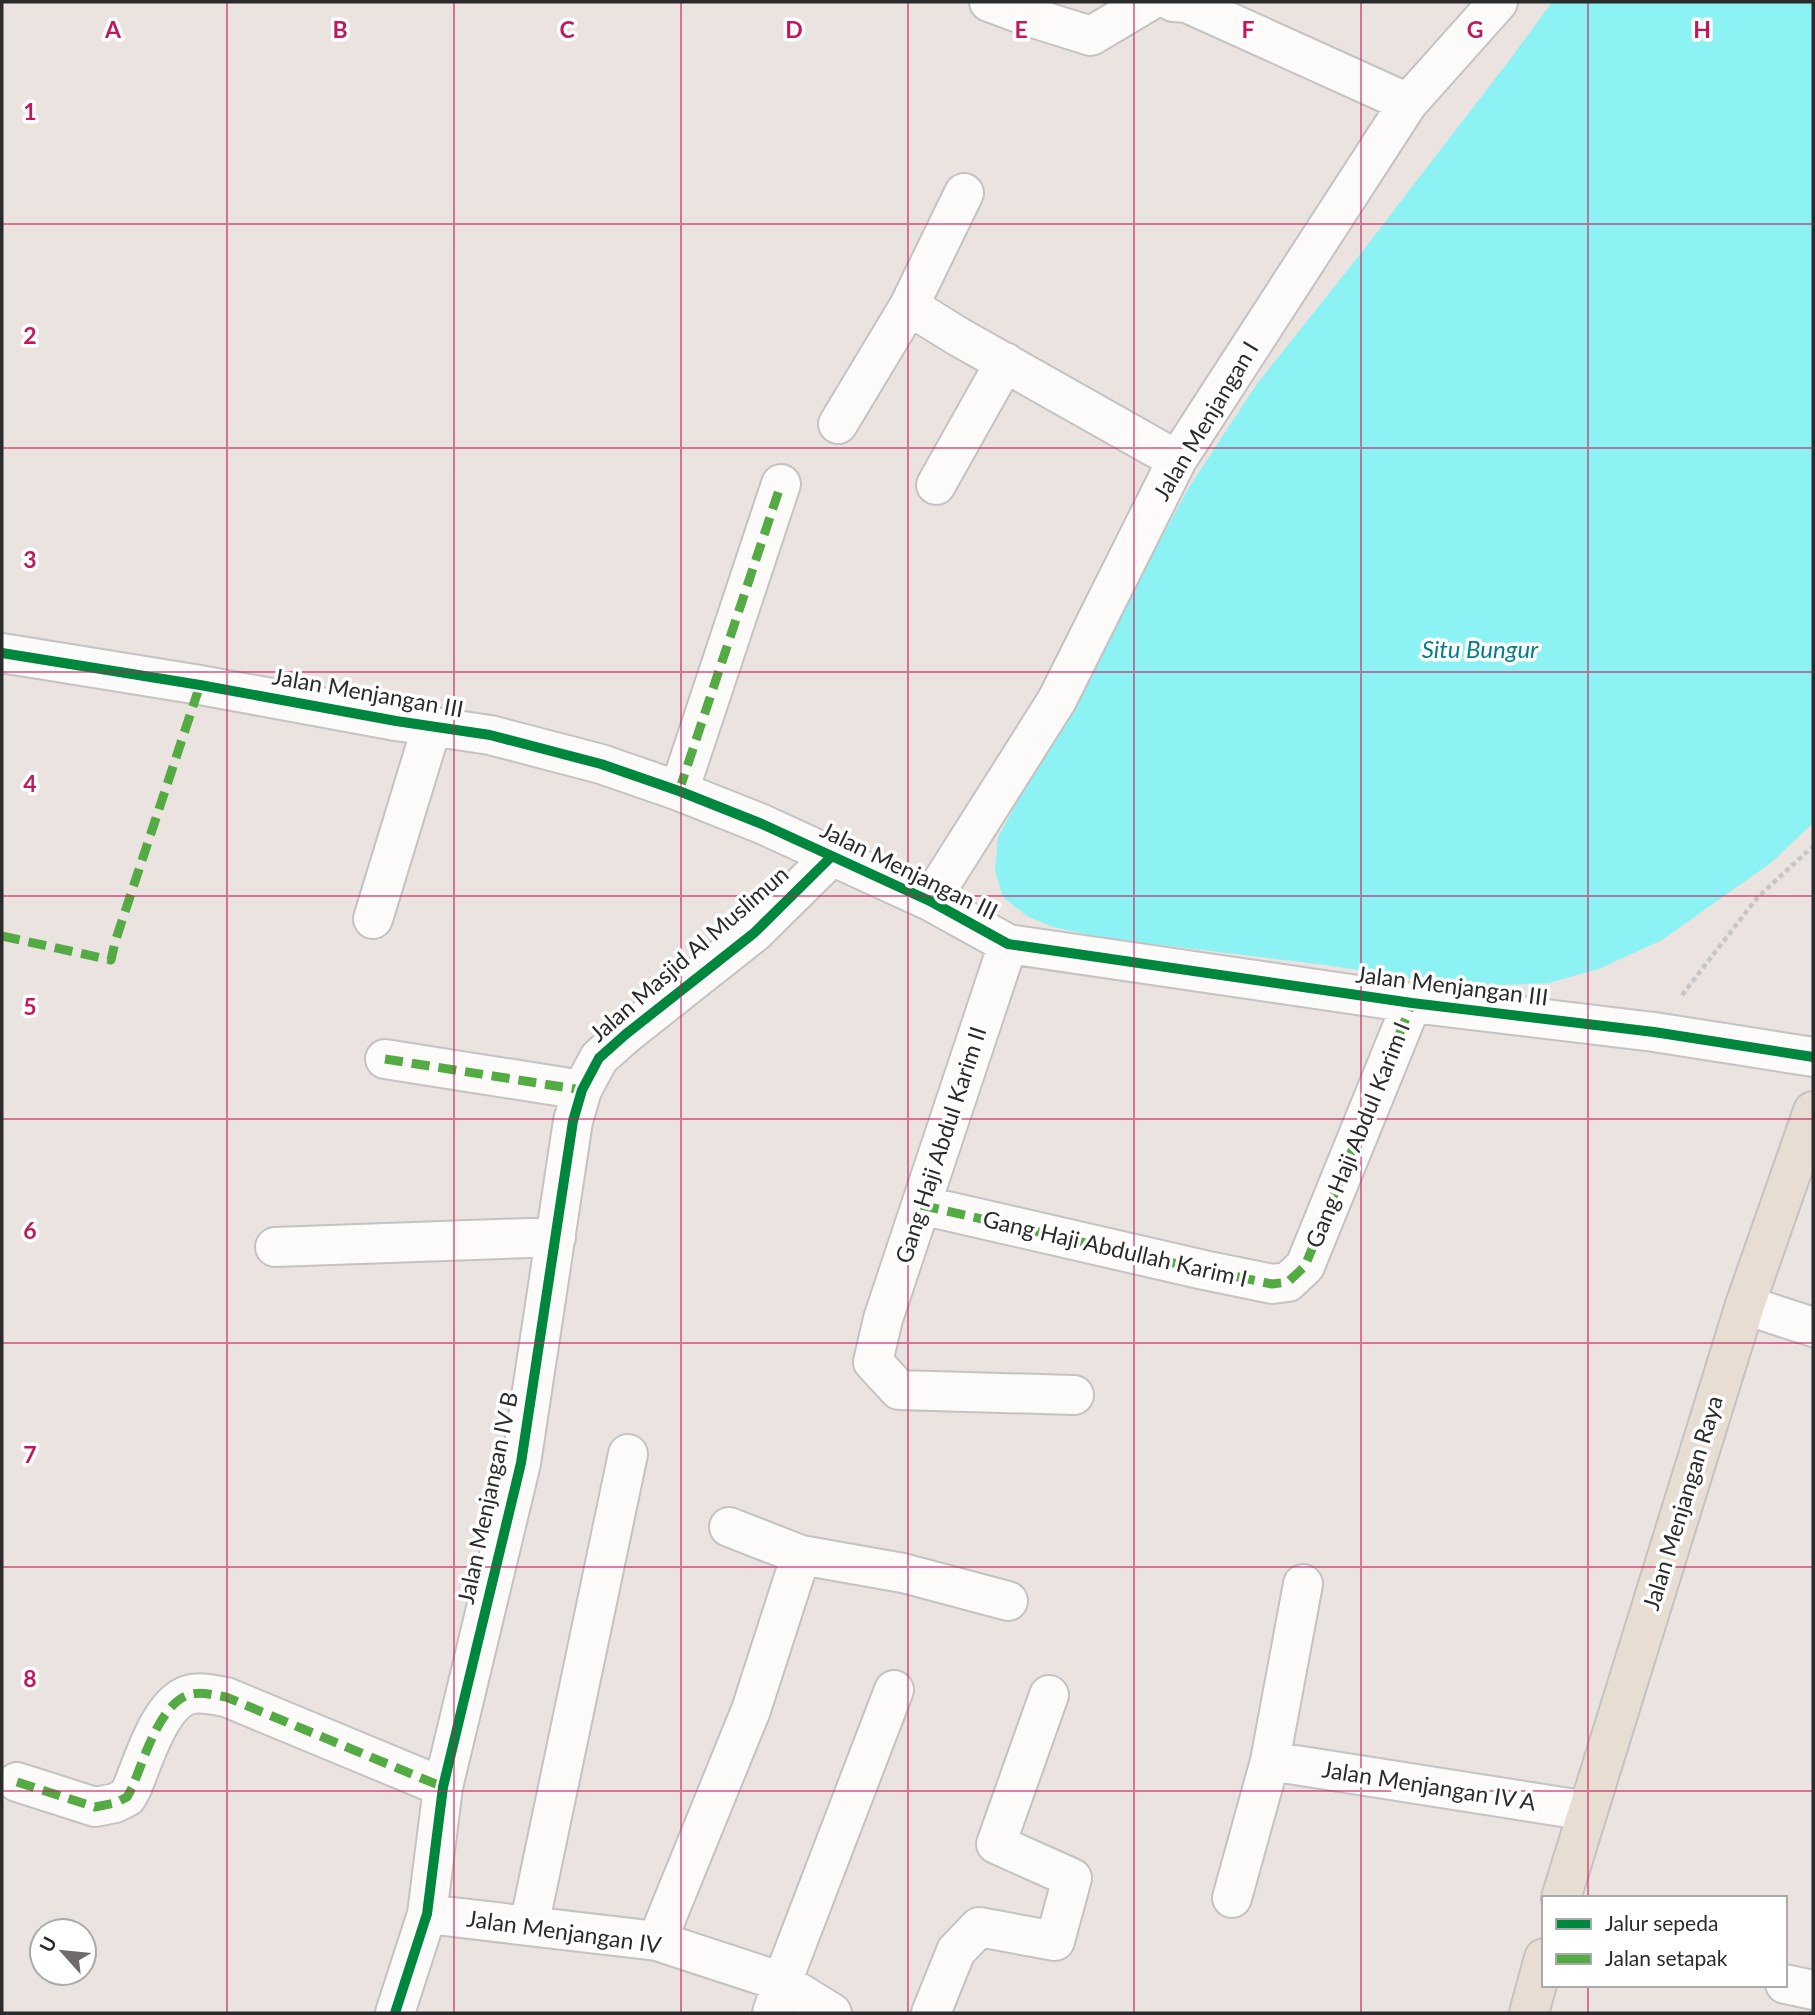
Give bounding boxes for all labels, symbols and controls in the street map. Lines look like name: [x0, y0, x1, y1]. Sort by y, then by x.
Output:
text: A: [104, 15, 122, 43]
text: B: [332, 15, 348, 43]
text: C: [559, 15, 575, 43]
text: D: [785, 15, 803, 43]
text: E: [1014, 15, 1028, 43]
text: F: [1241, 15, 1255, 43]
text: G: [1467, 15, 1483, 43]
text: H: [1693, 15, 1711, 43]
text: 1: [23, 97, 37, 125]
text: 2: [23, 321, 37, 349]
street label: Jalan Menjangan I: [1147, 336, 1264, 505]
text: 3: [23, 545, 37, 573]
water label: Situ Bungur: [1422, 634, 1539, 663]
street label: Jalan Menjangan III: [270, 661, 466, 723]
text: 4: [23, 769, 37, 797]
street label: Jalan Menjangan III: [816, 815, 1003, 925]
street label: Jalan Masjid Al Muslimun: [583, 859, 793, 1047]
street label: Jalan Menjangan III: [1354, 959, 1550, 1011]
text: 5: [23, 992, 37, 1020]
street label: Gang Haji Abdul Karim I: [1299, 1018, 1415, 1252]
street label: Gang Haji Abdul Karim II: [889, 1023, 992, 1267]
street label: Gang Haji Abdullah Karim I: [980, 1204, 1250, 1292]
text: 6: [23, 1216, 37, 1244]
street label: Jalan Menjangan IV B: [451, 1389, 523, 1606]
street label: Jalan Menjangan Raya: [1636, 1392, 1728, 1613]
text: 7: [23, 1440, 37, 1468]
text: 8: [23, 1664, 37, 1692]
street label: Jalan Menjangan IV A: [1320, 1754, 1538, 1816]
legend: [1542, 1896, 1787, 1987]
street label: Jalan Menjangan IV: [465, 1903, 664, 1959]
text: Jalur sepeda: [1605, 1910, 1718, 1935]
north arrow: [28, 1917, 98, 1987]
text: U: [34, 1933, 61, 1956]
text: Jalan setapak: [1605, 1945, 1728, 1970]

